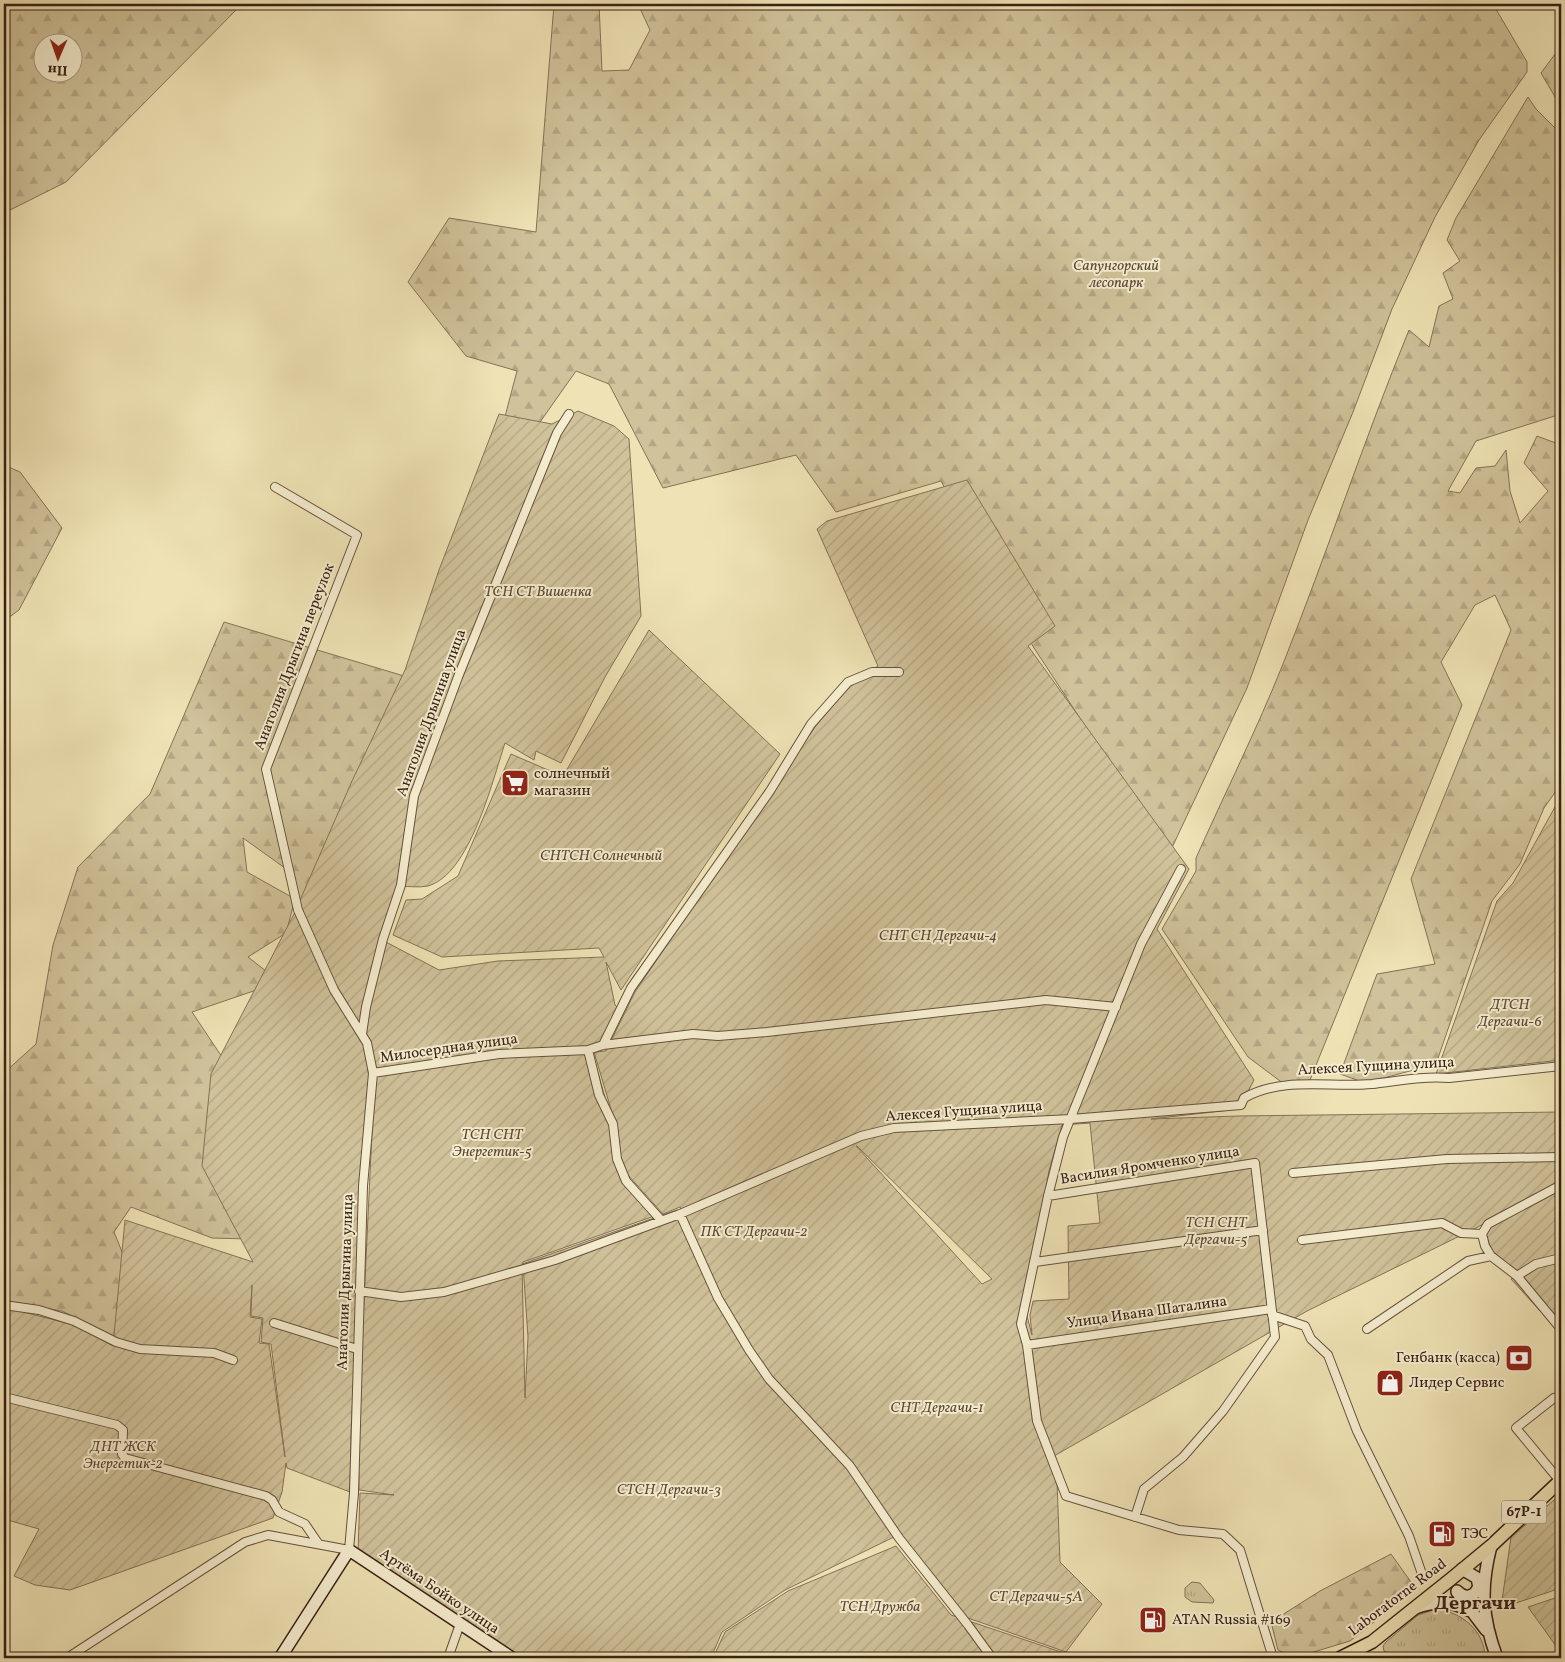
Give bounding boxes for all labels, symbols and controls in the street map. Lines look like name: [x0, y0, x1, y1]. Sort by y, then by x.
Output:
north arrow: [32, 32, 82, 82]
text: Пн: [47, 60, 68, 79]
park label: Сапунгорский лесопарк: [1073, 256, 1159, 294]
street label: Анатолия Дрыгина переулок: [250, 560, 340, 754]
park label: ТСН СТ Вишенка: [484, 582, 592, 603]
street label: Анатолия Дрыгина улица: [392, 626, 472, 800]
place label: солнечный магазин: [534, 764, 610, 802]
supermarket icon: солнечный магазин: [500, 768, 530, 798]
park label: СНТСН Солнечный: [540, 846, 662, 867]
park label: СНТ СН Дергачи-4: [879, 926, 997, 947]
park label: ДТСН Дергачи-6: [1477, 995, 1542, 1033]
street label: Милосердная улица: [379, 1029, 519, 1069]
street label: Алексея Гущина улица: [1297, 1052, 1455, 1082]
street label: Алексея Гущина улица: [885, 1096, 1043, 1128]
park label: ТСН СНТ Энергетик-5: [452, 1125, 532, 1163]
street label: Василия Яромченко улица: [1059, 1141, 1241, 1191]
street label: Анатолия Дрыгина улица: [332, 1193, 360, 1371]
park label: ТСН СНТ Дергачи-5: [1184, 1213, 1248, 1251]
park label: ПК СТ Дергачи-2: [701, 1222, 807, 1243]
street label: Улица Ивана Шаталина: [1066, 1291, 1228, 1335]
bank icon: Генбанк (касса): [1504, 1343, 1534, 1373]
place label: Генбанк (касса): [1396, 1348, 1500, 1369]
shop icon: Лидер Сервис: [1375, 1368, 1405, 1398]
place label: Лидер Сервис: [1409, 1373, 1505, 1394]
park label: СНТ Дергачи-1: [890, 1398, 984, 1419]
park label: ДНТ ЖСК Энергетик-2: [83, 1437, 163, 1475]
park label: СТСН Дергачи-3: [617, 1480, 721, 1501]
road number: 67Р-1: [1502, 1500, 1546, 1524]
fuel station icon: ТЭС: [1427, 1519, 1457, 1549]
place label: ТЭС: [1461, 1524, 1489, 1545]
street label: Артёма Бойко улица: [375, 1544, 503, 1640]
street label: Laboratorne Road: [1345, 1554, 1451, 1642]
park label: СТ Дергачи-5А: [989, 1587, 1083, 1608]
district label: Дергачи: [1434, 1590, 1516, 1618]
park label: ТСН Дружба: [840, 1597, 920, 1618]
fuel station icon: ATAN Russia #169: [1138, 1605, 1168, 1635]
place label: ATAN Russia #169: [1172, 1610, 1291, 1631]

